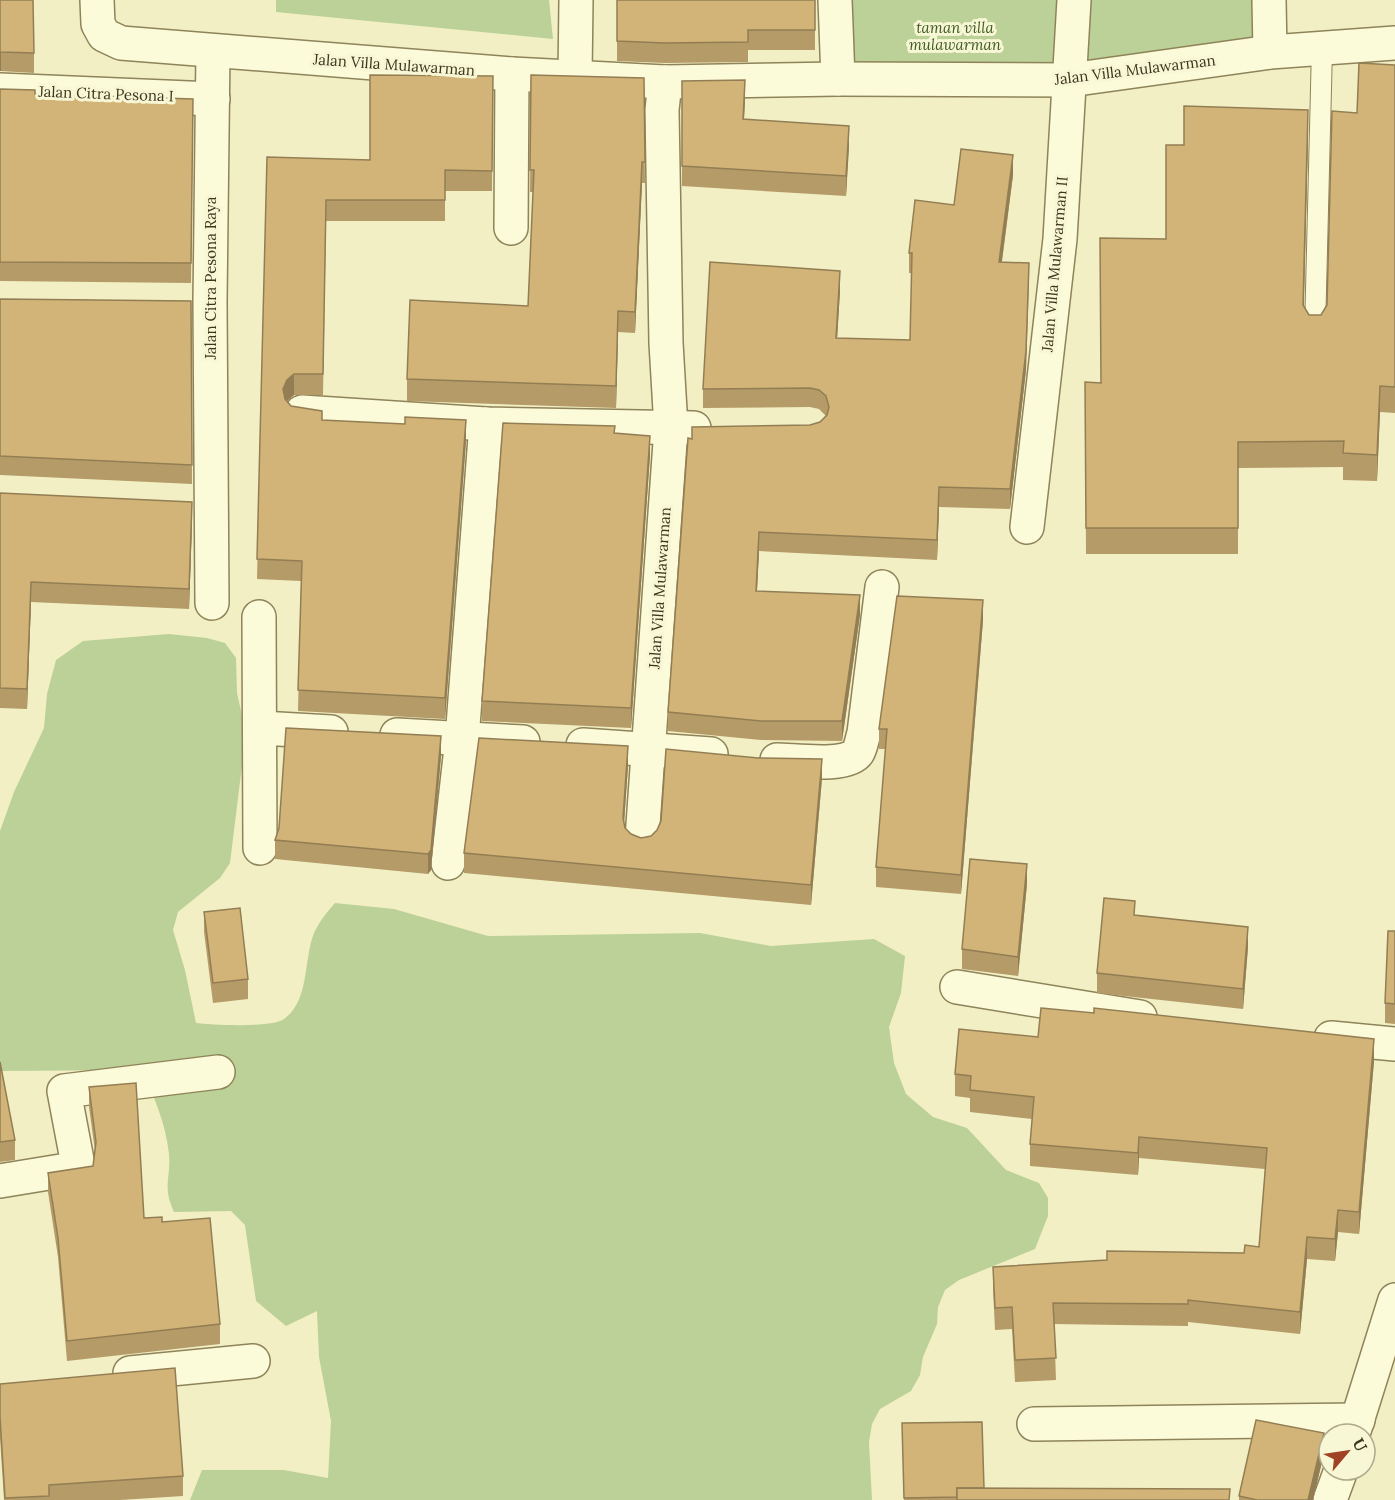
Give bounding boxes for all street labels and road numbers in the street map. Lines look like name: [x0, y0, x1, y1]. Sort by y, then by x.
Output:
street label: Jalan Villa Mulawarman: [311, 49, 476, 80]
street label: Jalan Villa Mulawarman: [1052, 50, 1217, 89]
street label: Jalan Citra Pesona I: [37, 82, 174, 105]
street label: Jalan Villa Mulawarman II: [1037, 175, 1072, 354]
street label: Jalan Citra Pesona Raya: [201, 196, 220, 361]
street label: Jalan Villa Mulawarman: [644, 506, 675, 671]

